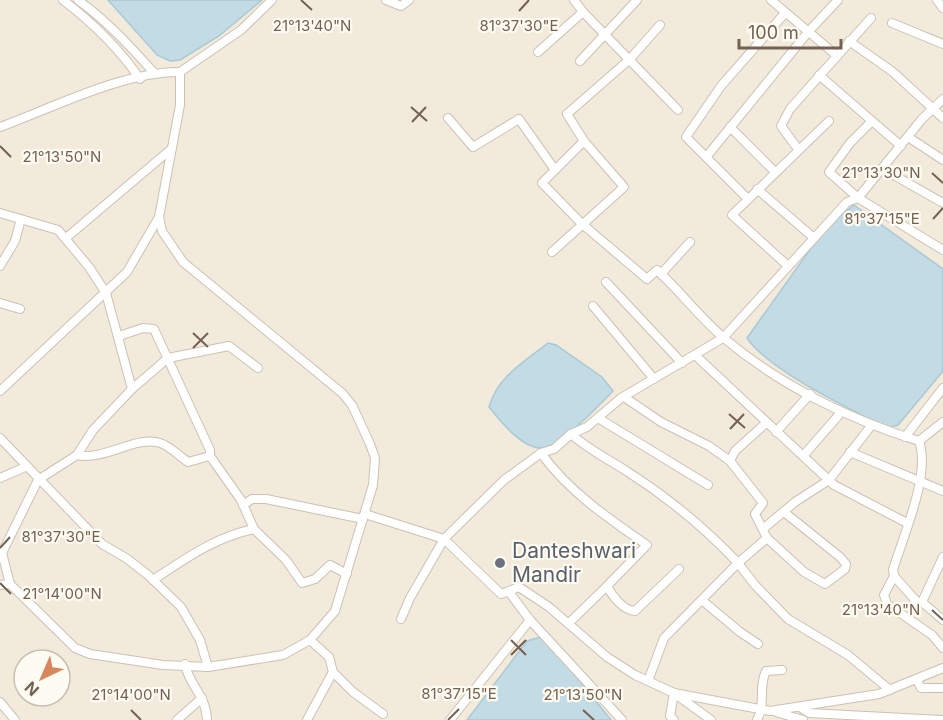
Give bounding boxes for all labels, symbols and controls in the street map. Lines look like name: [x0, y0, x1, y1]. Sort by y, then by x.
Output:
scale bar: [739, 12, 841, 50]
text: 21°13'40"N: [273, 16, 351, 35]
text: 81°37'30"E: [479, 16, 559, 35]
text: 100 m: [748, 22, 799, 43]
text: 21°13'50"N: [23, 147, 101, 166]
text: 21°13'30"N: [842, 163, 920, 182]
text: 81°37'15"E: [844, 209, 920, 228]
text: 81°37'30"E: [21, 527, 101, 546]
place label: Danteshwari Mandir: [512, 538, 636, 587]
marker: Danteshwari Mandir: [493, 556, 507, 570]
text: 21°14'00"N: [22, 584, 102, 603]
text: 21°13'40"N: [842, 600, 920, 619]
north arrow: [12, 648, 72, 708]
text: N: [20, 677, 43, 700]
text: 81°37'15"E: [421, 684, 497, 703]
text: 21°14'00"N: [91, 685, 171, 704]
text: 21°13'50"N: [544, 685, 622, 704]

